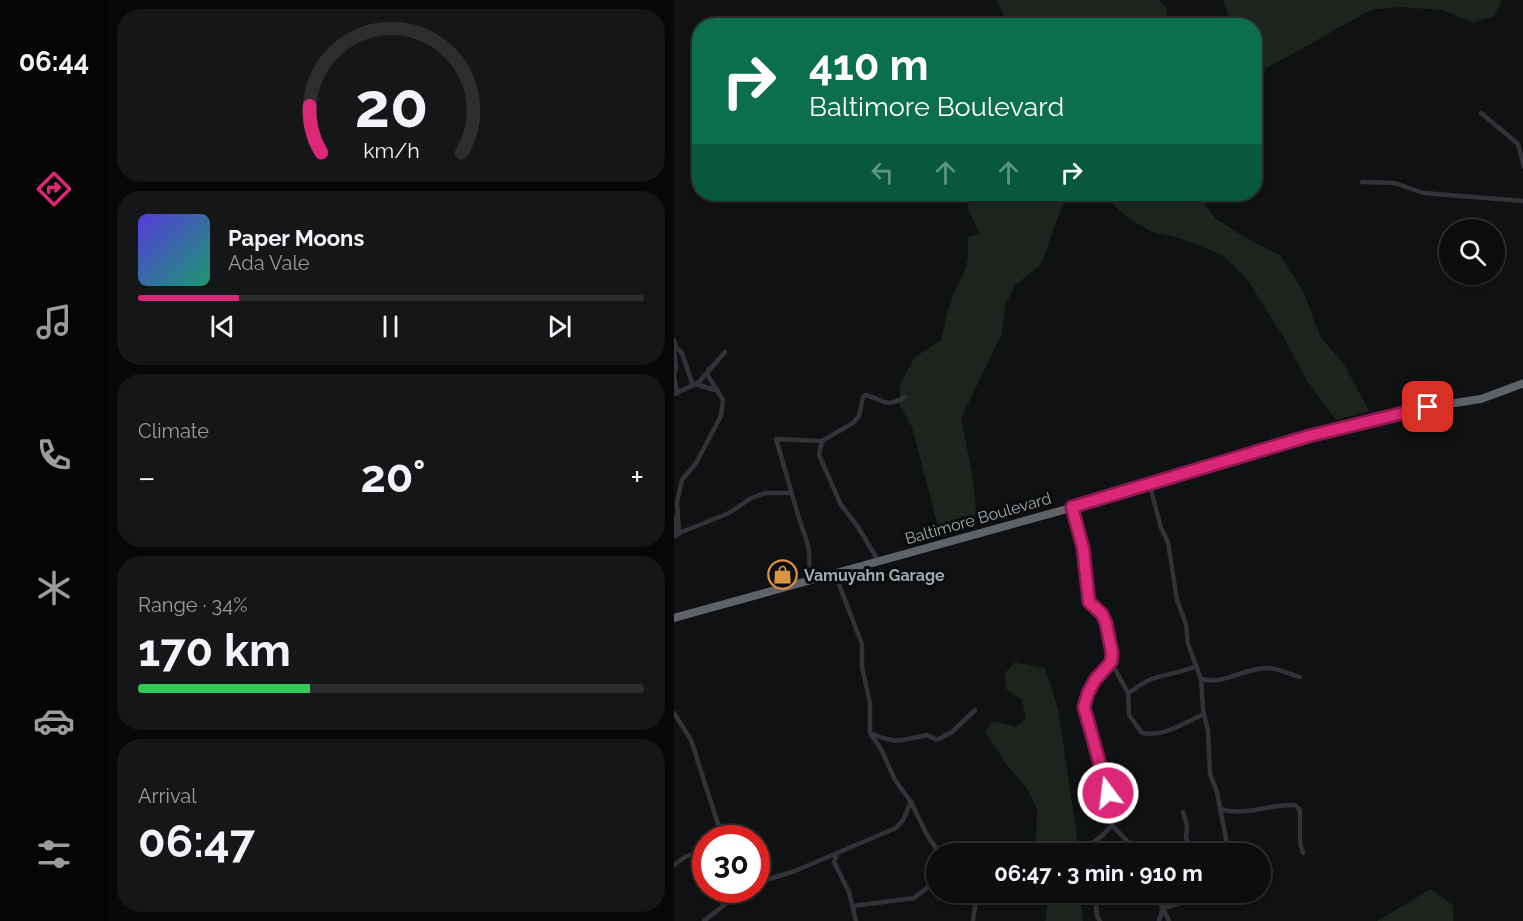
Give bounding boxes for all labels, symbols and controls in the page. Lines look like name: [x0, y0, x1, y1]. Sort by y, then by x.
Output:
text: 410 m: [809, 41, 929, 90]
icon: right: [710, 42, 788, 120]
text: 06:44: [19, 46, 89, 77]
text: 20: [354, 68, 428, 142]
text: Baltimore Boulevard: [809, 91, 1064, 122]
text: km/h: [363, 138, 419, 163]
icon: left: [866, 156, 899, 189]
icon: ahead: [929, 156, 962, 189]
icon: ahead: [992, 156, 1025, 189]
icon: right: [1055, 156, 1088, 189]
icon: directions: [33, 168, 75, 210]
map controls: [1439, 219, 1505, 285]
button: search: [1439, 219, 1505, 285]
text: Paper Moons: [228, 225, 364, 251]
text: Ada Vale: [228, 251, 310, 275]
icon: music: [33, 301, 75, 343]
icon: previous: [206, 310, 239, 343]
icon: pause: [374, 310, 407, 343]
icon: next: [543, 310, 576, 343]
pin: [1402, 381, 1453, 432]
icon: arrive: [1411, 390, 1444, 423]
text: Climate: [138, 419, 209, 443]
icon: phone: [33, 434, 75, 476]
text: 20°: [360, 450, 426, 503]
text: −: [138, 458, 156, 497]
text: +: [630, 458, 644, 497]
street label: Baltimore Boulevard: [903, 488, 1053, 548]
shop icon: Vamuyahn Garage: [767, 559, 799, 591]
place label: Vamuyahn Garage: [804, 566, 945, 585]
icon: climate: [33, 567, 75, 609]
text: Range · 34%: [138, 593, 247, 617]
text: 170 km: [138, 624, 291, 677]
icon: car: [33, 700, 75, 742]
position arrow: [1076, 761, 1140, 825]
text: Arrival: [138, 784, 197, 808]
text: 06:47: [138, 815, 255, 868]
speed limit sign: 30: [692, 825, 770, 903]
icon: filters: [33, 833, 75, 875]
text: 06:47 · 3 min · 910 m: [994, 860, 1203, 886]

